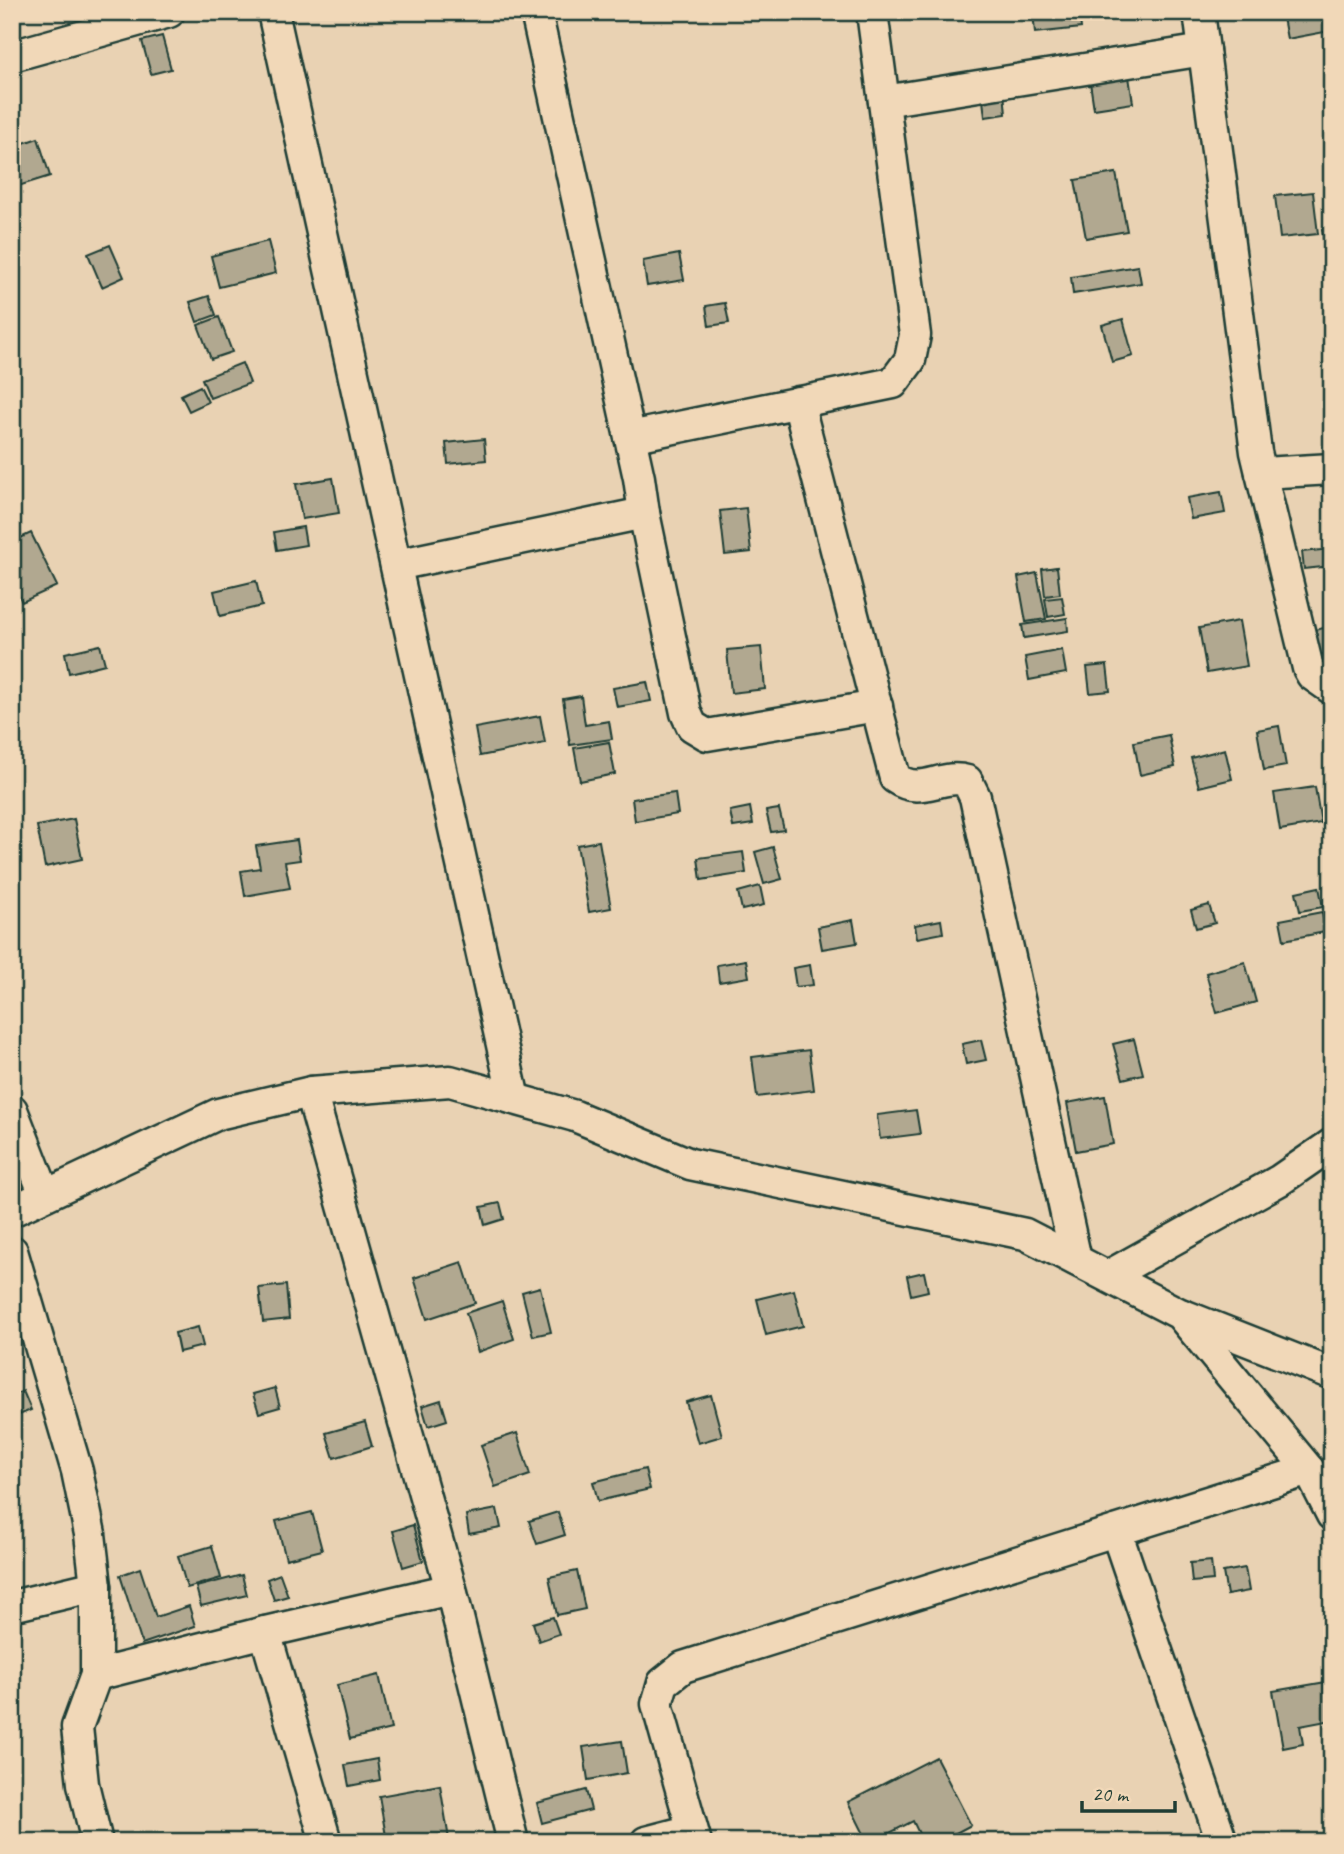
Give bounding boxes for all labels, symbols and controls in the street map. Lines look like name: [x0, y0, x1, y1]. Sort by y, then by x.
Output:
scale bar: [1082, 1770, 1174, 1814]
text: 20 m: [1092, 1781, 1130, 1807]

